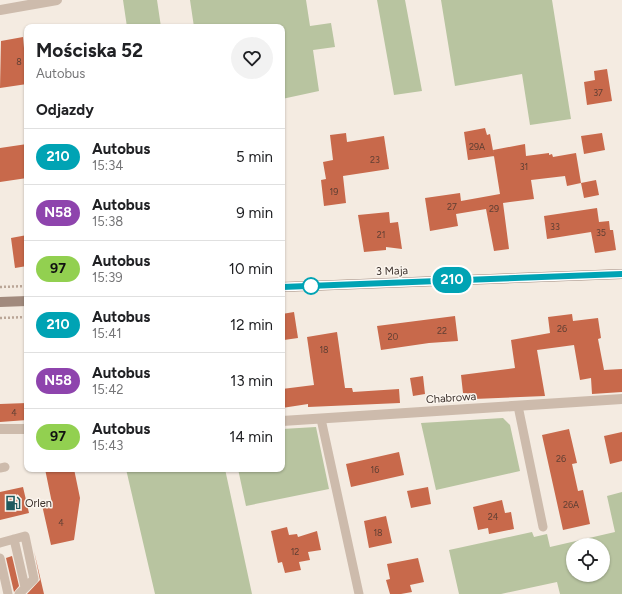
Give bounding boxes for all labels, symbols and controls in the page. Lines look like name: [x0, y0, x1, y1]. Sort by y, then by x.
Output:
button: heart: [231, 37, 273, 79]
text: Mościska 52: [36, 39, 143, 62]
house number: 8: [16, 56, 22, 67]
text: Autobus: [36, 66, 85, 81]
house number: 37: [593, 87, 603, 98]
text: Odjazdy: [36, 101, 94, 119]
text: Autobus: [92, 140, 150, 158]
house number: 29A: [469, 141, 485, 152]
text: 210: [46, 148, 70, 165]
text: 5 min: [236, 148, 273, 166]
house number: 23: [370, 154, 380, 165]
text: 15:34: [92, 158, 123, 173]
house number: 31: [520, 161, 528, 172]
house number: 19: [330, 186, 338, 197]
text: Autobus: [92, 196, 150, 214]
house number: 27: [447, 201, 457, 212]
house number: 29: [489, 203, 499, 214]
text: N58: [44, 204, 72, 221]
text: 9 min: [236, 204, 273, 222]
text: 15:38: [92, 214, 123, 229]
house number: 33: [550, 221, 560, 232]
house number: 35: [596, 227, 606, 238]
house number: 21: [377, 229, 385, 240]
text: Autobus: [92, 252, 150, 270]
text: 97: [50, 260, 66, 277]
text: 10 min: [229, 260, 273, 278]
street label: 3 Maja: [376, 264, 408, 278]
line badge: 210: [429, 267, 475, 293]
text: 15:39: [92, 270, 123, 285]
text: 210: [440, 271, 464, 288]
unlabelled marker: [302, 277, 320, 295]
text: Autobus: [92, 308, 150, 326]
text: 210: [46, 316, 70, 333]
text: 12 min: [230, 316, 273, 334]
house number: 26: [557, 323, 567, 334]
house number: 22: [437, 325, 447, 336]
text: 15:41: [92, 326, 122, 341]
house number: 20: [388, 331, 399, 342]
house number: 18: [319, 344, 329, 355]
text: Autobus: [92, 364, 150, 382]
text: N58: [44, 372, 72, 389]
text: 13 min: [230, 372, 273, 390]
text: 15:42: [92, 382, 123, 397]
street label: Chabrowa: [426, 390, 476, 406]
house number: 4: [11, 407, 17, 418]
text: Autobus: [92, 420, 150, 438]
text: 97: [50, 428, 66, 445]
text: 14 min: [229, 428, 273, 446]
text: 15:43: [92, 438, 123, 453]
house number: 26: [556, 453, 566, 464]
house number: 16: [371, 464, 379, 475]
fuel station icon: Orlen: [4, 494, 22, 512]
place label: Orlen: [25, 497, 52, 510]
house number: 26A: [563, 499, 579, 510]
house number: 24: [488, 511, 499, 522]
house number: 4: [58, 517, 64, 528]
house number: 18: [373, 527, 383, 538]
map controls: [566, 538, 610, 582]
button: locate: [566, 538, 610, 582]
house number: 12: [291, 546, 299, 557]

